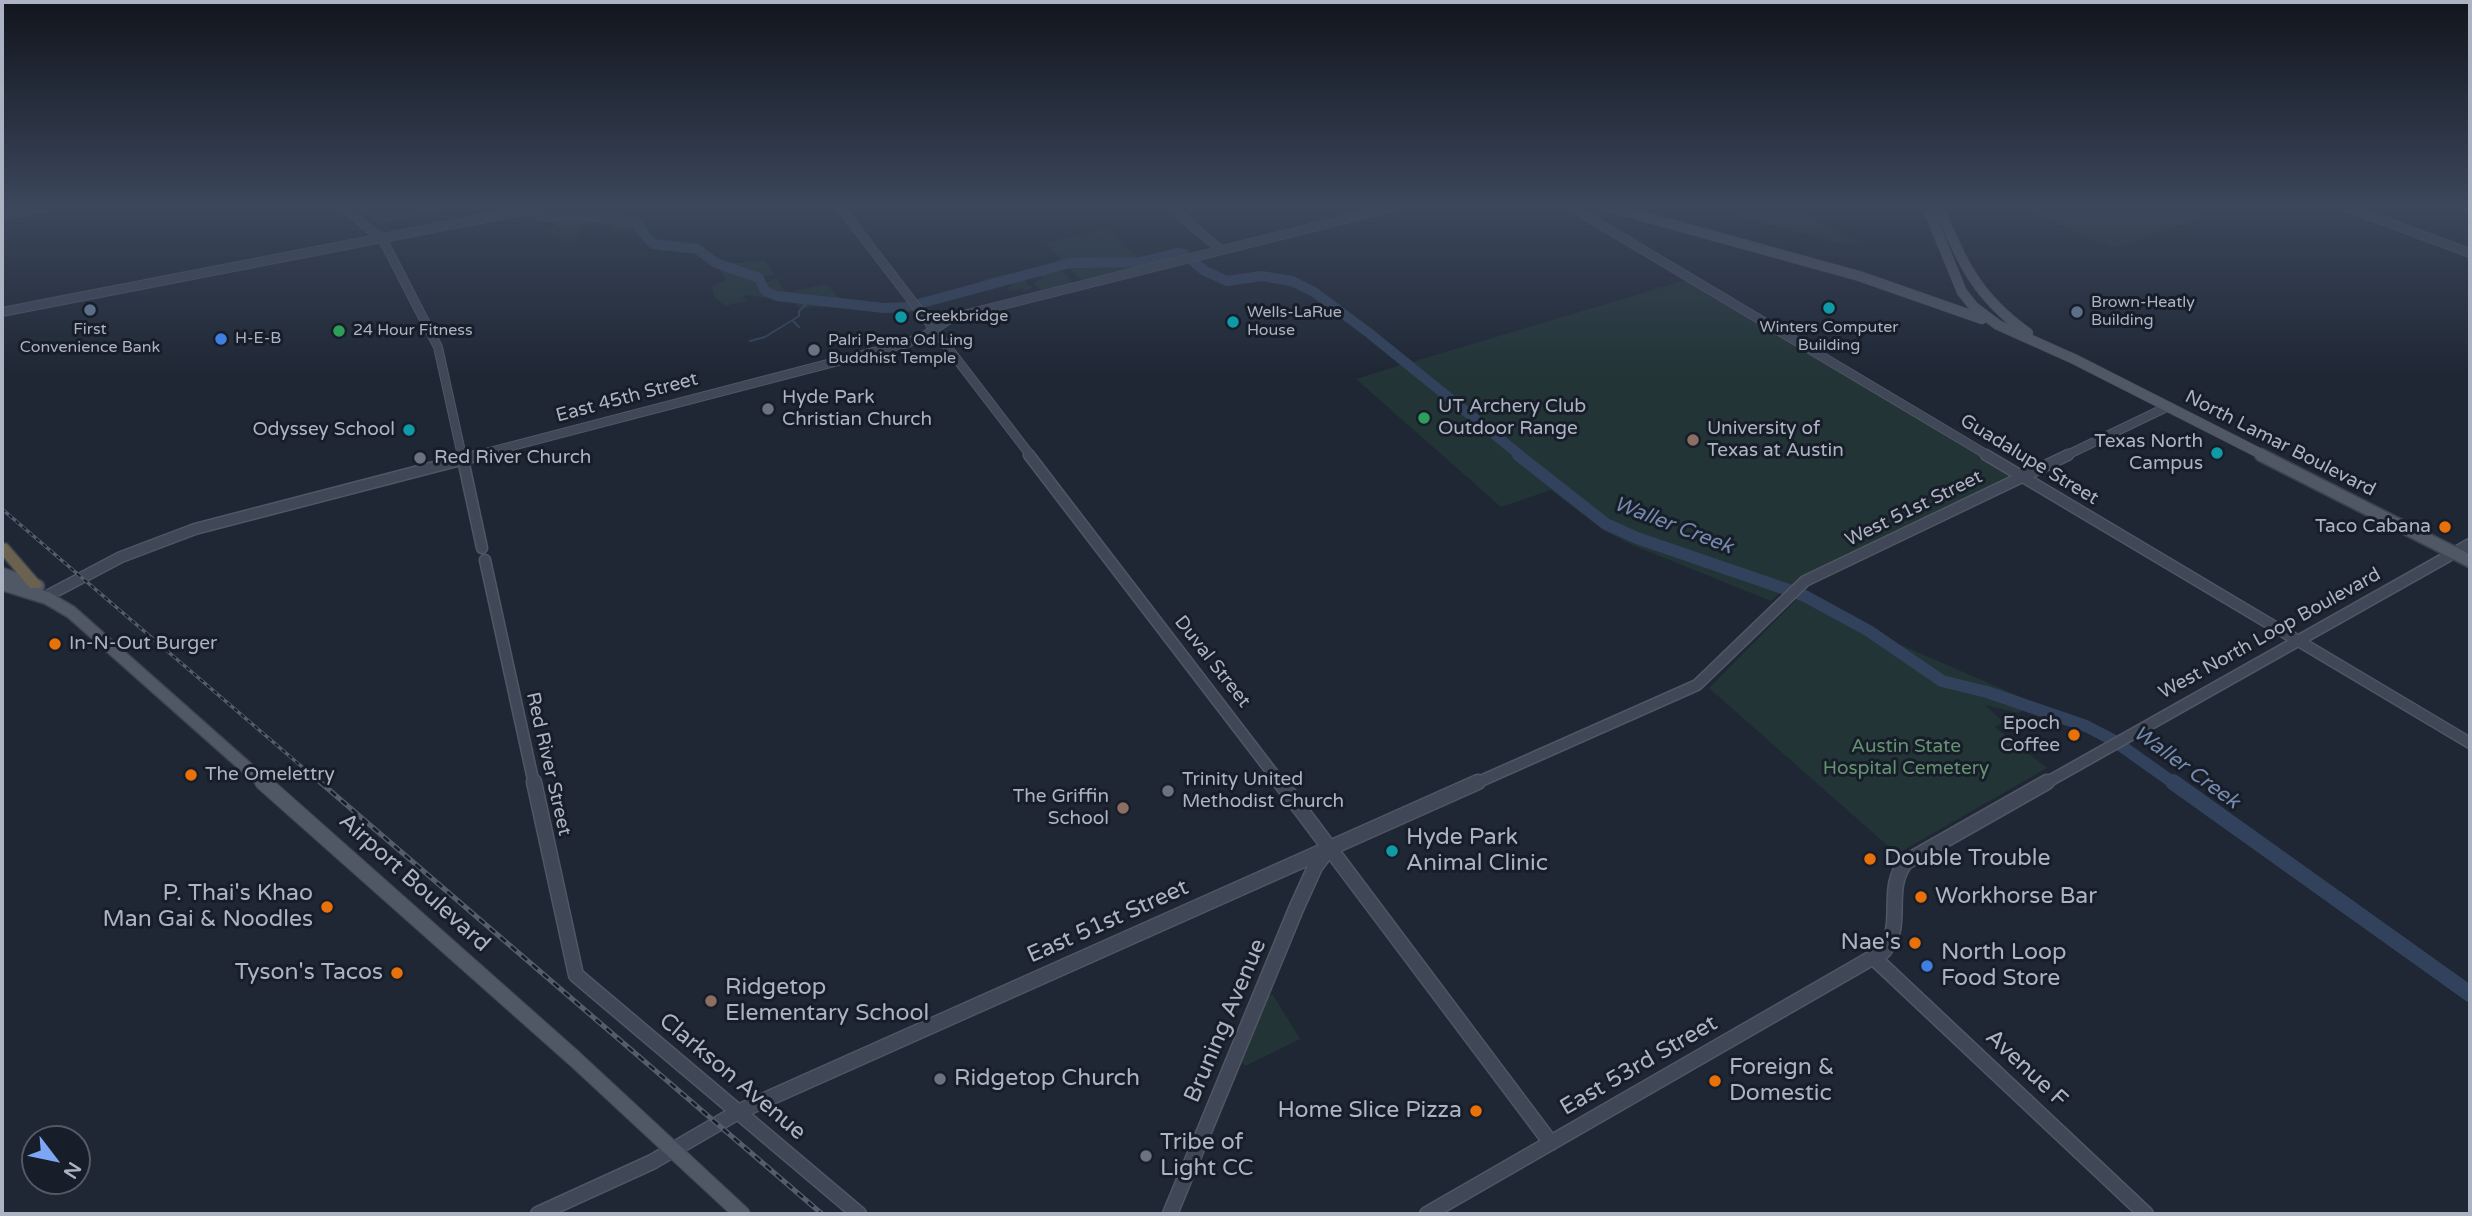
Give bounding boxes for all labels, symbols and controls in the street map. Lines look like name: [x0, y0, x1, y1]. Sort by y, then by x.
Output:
place label: Brown-Heatly Building: [2091, 293, 2195, 331]
marker: Winters Computer Building: [1821, 300, 1837, 316]
marker: First Convenience Bank: [82, 302, 98, 318]
place label: Wells-LaRue House: [1247, 303, 1342, 341]
marker: Brown-Heatly Building: [2069, 304, 2085, 320]
place label: Creekbridge: [915, 307, 1008, 327]
marker: Creekbridge: [893, 309, 909, 325]
marker: Wells-LaRue House: [1225, 314, 1241, 330]
place label: Winters Computer Building: [1760, 318, 1898, 356]
place label: First Convenience Bank: [20, 320, 160, 358]
place label: 24 Hour Fitness: [353, 321, 473, 341]
marker: 24 Hour Fitness: [331, 323, 347, 339]
place label: H-E-B: [235, 329, 281, 349]
marker: H-E-B: [213, 331, 229, 347]
place label: Palri Pema Od Ling Buddhist Temple: [828, 331, 973, 369]
marker: Palri Pema Od Ling Buddhist Temple: [806, 342, 822, 358]
street label: East 45th Street: [554, 368, 700, 428]
street label: North Lamar Boulevard: [2181, 386, 2379, 502]
place label: Hyde Park Christian Church: [782, 387, 932, 431]
place label: UT Archery Club Outdoor Range: [1438, 396, 1586, 440]
marker: Hyde Park Christian Church: [760, 401, 776, 417]
marker: UT Archery Club Outdoor Range: [1416, 410, 1432, 426]
street label: Guadalupe Street: [1956, 410, 2102, 510]
place label: University of Texas at Austin: [1707, 418, 1844, 462]
place label: Odyssey School: [252, 419, 395, 441]
marker: Odyssey School: [401, 422, 417, 438]
place label: Texas North Campus: [2094, 431, 2203, 475]
marker: University of Texas at Austin: [1685, 432, 1701, 448]
marker: Texas North Campus: [2209, 445, 2225, 461]
place label: Red River Church: [434, 447, 591, 469]
marker: Red River Church: [412, 450, 428, 466]
street label: West 51st Street: [1842, 466, 1986, 552]
water label: Waller Creek: [1610, 492, 1736, 560]
place label: Taco Cabana: [2315, 516, 2431, 538]
marker: Taco Cabana: [2437, 519, 2453, 535]
street label: West North Loop Boulevard: [2155, 563, 2385, 705]
street label: Duval Street: [1169, 612, 1255, 712]
place label: In-N-Out Burger: [69, 633, 217, 655]
marker: In-N-Out Burger: [47, 636, 63, 652]
street label: Red River Street: [520, 690, 576, 838]
place label: Epoch Coffee: [2000, 713, 2060, 757]
water label: Waller Creek: [2128, 721, 2244, 815]
marker: Epoch Coffee: [2066, 727, 2082, 743]
park label: Austin State Hospital Cemetery: [1823, 736, 1989, 780]
place label: The Omelettry: [205, 764, 335, 786]
marker: The Omelettry: [183, 767, 199, 783]
place label: Trinity United Methodist Church: [1182, 769, 1344, 813]
marker: Trinity United Methodist Church: [1160, 783, 1176, 799]
place label: The Griffin School: [1013, 786, 1109, 830]
marker: The Griffin School: [1115, 800, 1131, 816]
street label: Airport Boulevard: [333, 808, 495, 958]
place label: Hyde Park Animal Clinic: [1406, 824, 1548, 878]
marker: Hyde Park Animal Clinic: [1384, 843, 1400, 859]
place label: Double Trouble: [1884, 845, 2050, 873]
marker: Double Trouble: [1862, 851, 1878, 867]
street label: East 51st Street: [1023, 874, 1193, 970]
place label: P. Thai's Khao Man Gai & Noodles: [103, 880, 313, 934]
place label: Workhorse Bar: [1935, 883, 2097, 911]
marker: Workhorse Bar: [1913, 889, 1929, 905]
marker: P. Thai's Khao Man Gai & Noodles: [319, 899, 335, 915]
place label: Nae's: [1840, 929, 1901, 957]
street label: Bruning Avenue: [1179, 935, 1273, 1107]
marker: Nae's: [1907, 935, 1923, 951]
place label: North Loop Food Store: [1941, 939, 2066, 993]
marker: North Loop Food Store: [1919, 958, 1935, 974]
place label: Tyson's Tacos: [235, 959, 383, 987]
marker: Tyson's Tacos: [389, 965, 405, 981]
place label: Ridgetop Elementary School: [725, 974, 929, 1028]
marker: Ridgetop Elementary School: [703, 993, 719, 1009]
street label: Clarkson Avenue: [653, 1008, 811, 1146]
street label: East 53rd Street: [1556, 1010, 1722, 1122]
street label: Avenue F: [1979, 1024, 2073, 1114]
place label: Foreign & Domestic: [1729, 1054, 1835, 1108]
place label: Ridgetop Church: [954, 1065, 1140, 1093]
marker: Ridgetop Church: [932, 1071, 948, 1087]
marker: Foreign & Domestic: [1707, 1073, 1723, 1089]
place label: Home Slice Pizza: [1277, 1097, 1462, 1125]
marker: Home Slice Pizza: [1468, 1103, 1484, 1119]
north arrow: [21, 1125, 91, 1195]
place label: Tribe of Light CC: [1160, 1129, 1253, 1183]
marker: Tribe of Light CC: [1138, 1148, 1154, 1164]
text: N: [59, 1158, 85, 1182]

